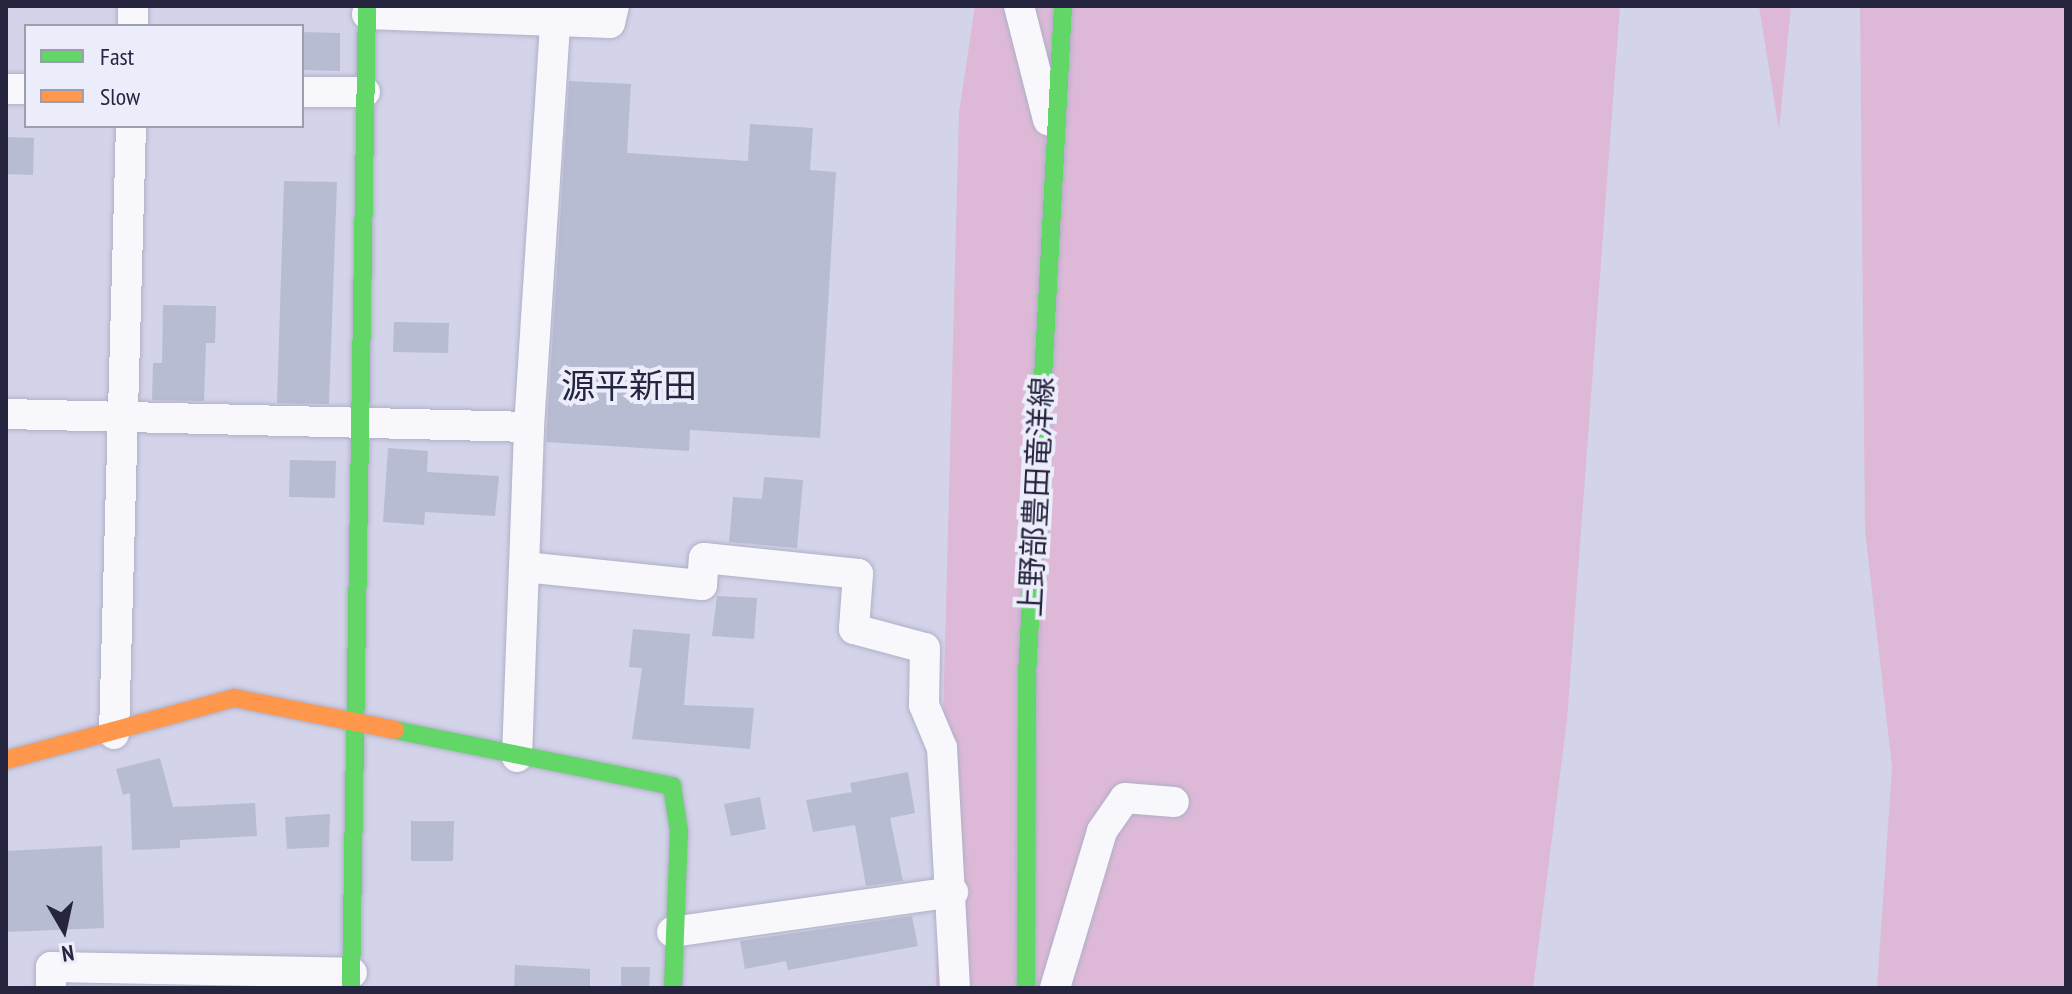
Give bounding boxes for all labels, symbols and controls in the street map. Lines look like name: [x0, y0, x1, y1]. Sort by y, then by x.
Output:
legend: [24, 24, 304, 128]
text: Fast: [100, 41, 134, 72]
text: Slow: [100, 81, 140, 112]
district label: 源平新田: [561, 366, 697, 406]
street label: 上野部豊田竜洋線: [1012, 376, 1060, 618]
north arrow: [24, 890, 104, 970]
text: N: [60, 939, 76, 968]

